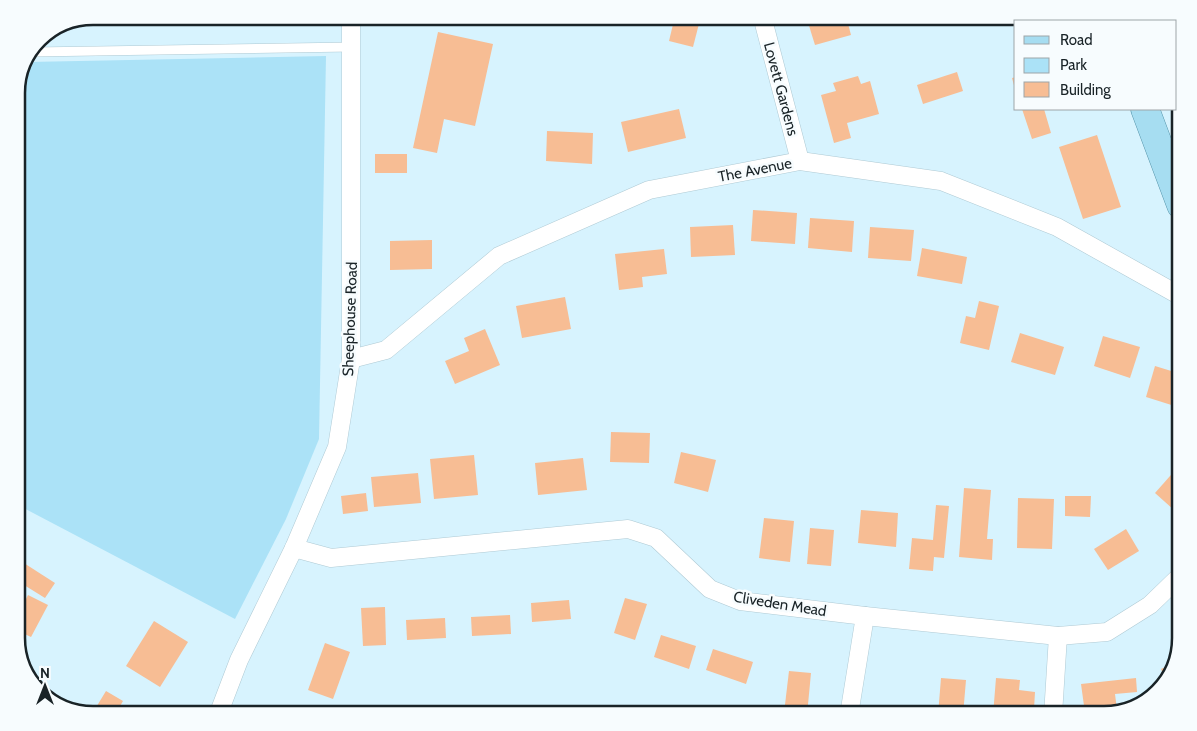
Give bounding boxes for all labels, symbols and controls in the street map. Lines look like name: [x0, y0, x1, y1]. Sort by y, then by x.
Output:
legend: [1014, 20, 1177, 110]
text: Road: [1060, 31, 1093, 49]
street label: Lovett Gardens: [760, 40, 802, 138]
text: Park: [1060, 56, 1087, 74]
text: Building: [1060, 81, 1111, 99]
street label: The Avenue: [717, 154, 794, 186]
street label: Sheephouse Road: [339, 261, 361, 377]
street label: Cliveden Mead: [732, 588, 828, 620]
north arrow: [20, 661, 70, 711]
text: N: [40, 664, 50, 682]

